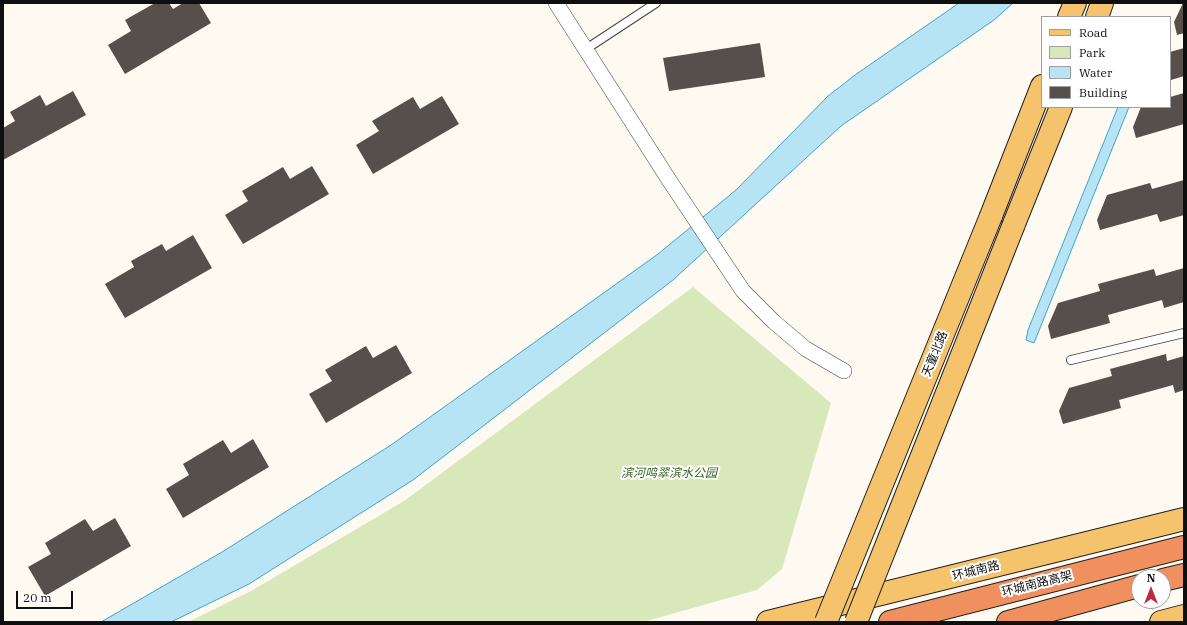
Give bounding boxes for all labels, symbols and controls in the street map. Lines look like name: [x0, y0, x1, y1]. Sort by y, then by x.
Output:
legend: [1041, 16, 1171, 108]
text: Road: [1079, 25, 1108, 40]
text: Park: [1079, 45, 1105, 60]
text: Water: [1079, 65, 1112, 80]
text: Building: [1079, 85, 1127, 100]
street label: 天童北路: [919, 329, 951, 379]
park label: 滨河鸣翠滨水公园: [621, 467, 717, 481]
street label: 环城南路: [951, 558, 1001, 584]
street label: 环城南路高架: [1000, 568, 1074, 600]
north arrow: [1131, 569, 1171, 609]
text: N: [1147, 571, 1155, 585]
scale bar: [18, 583, 75, 609]
text: 20 m: [23, 590, 52, 605]

